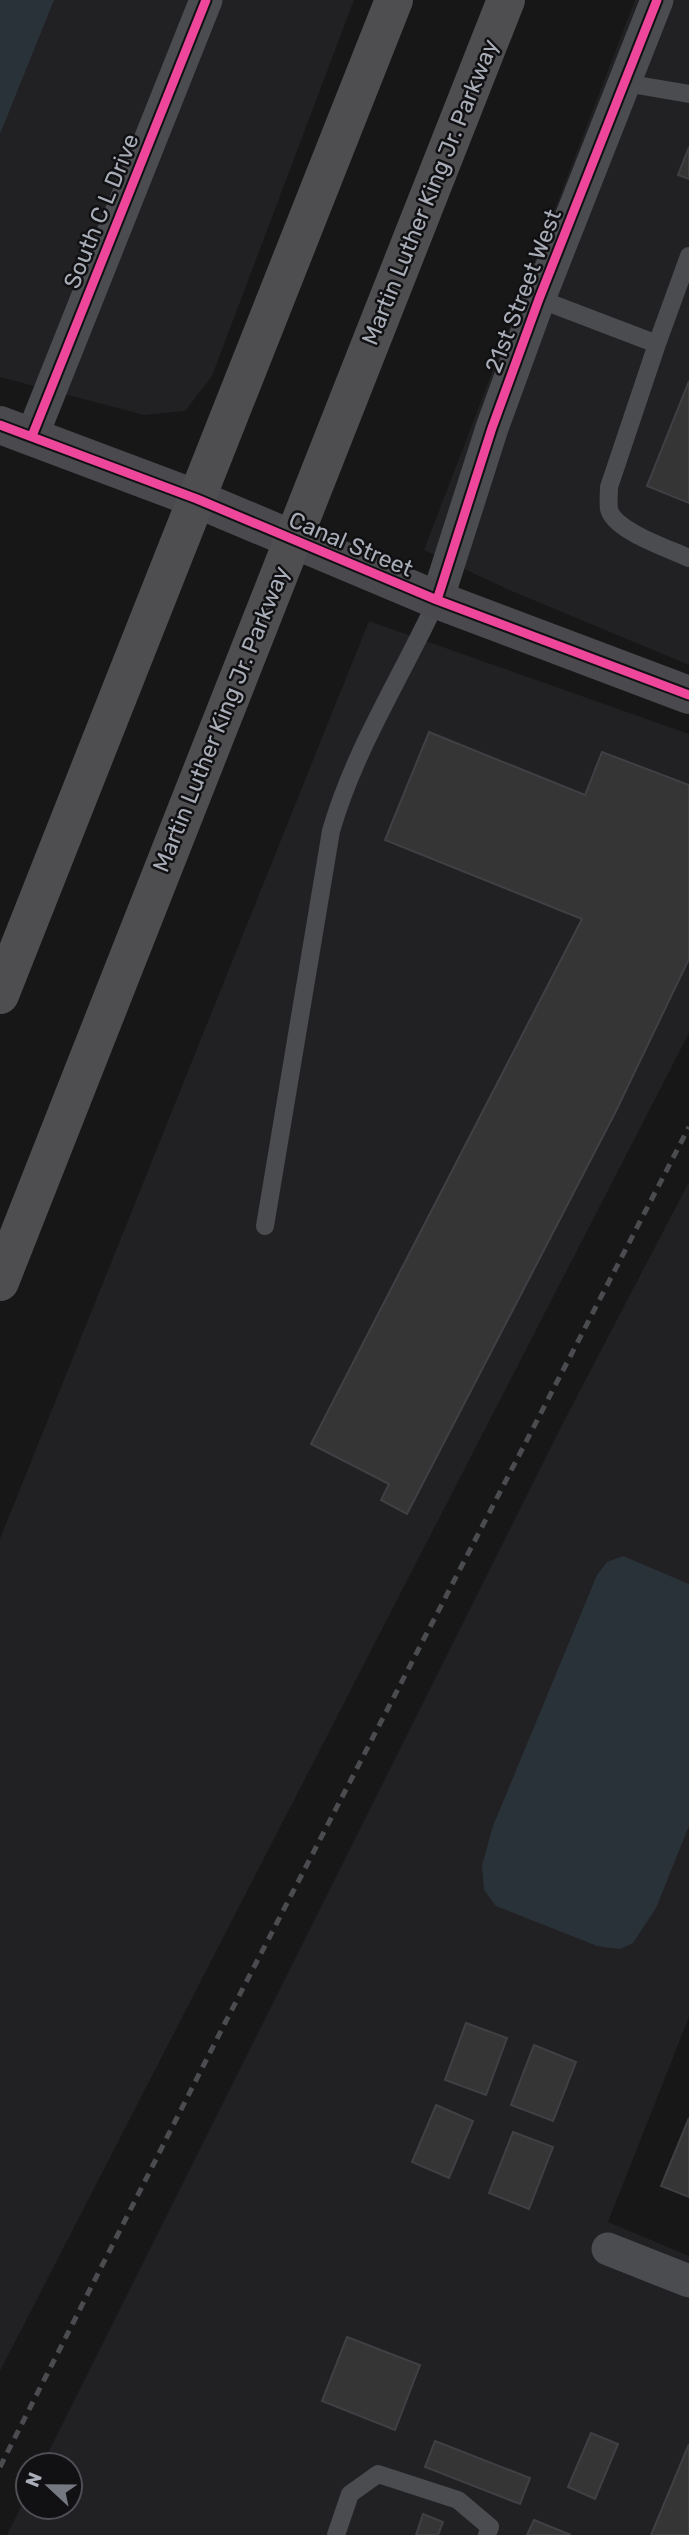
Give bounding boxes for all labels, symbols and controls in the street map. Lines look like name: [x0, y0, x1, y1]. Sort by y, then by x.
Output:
street label: Martin Luther King Jr. Parkway: [356, 35, 504, 349]
street label: South C L Drive: [57, 130, 145, 292]
street label: 21st Street West: [479, 205, 567, 377]
street label: Canal Street: [285, 505, 417, 583]
street label: Martin Luther King Jr. Parkway: [147, 562, 295, 876]
north arrow: [14, 2451, 84, 2521]
text: N: [20, 2469, 47, 2490]

